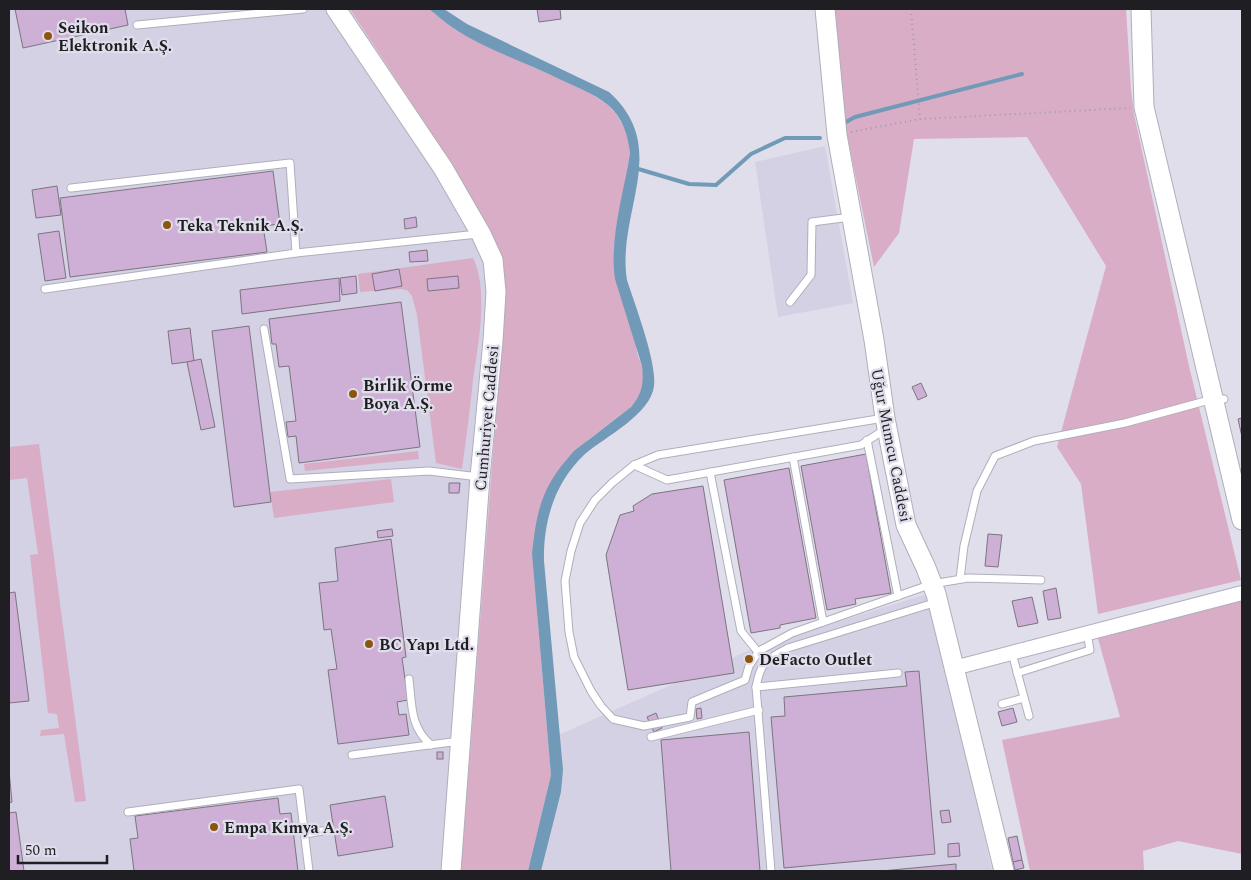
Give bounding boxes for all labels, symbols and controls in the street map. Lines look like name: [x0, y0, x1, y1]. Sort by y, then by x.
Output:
place label: Seikon Elektronik A.Ş.: [58, 16, 172, 58]
marker: Seikon Elektronik A.Ş.: [42, 30, 54, 42]
place label: Teka Teknik A.Ş.: [177, 214, 304, 238]
marker: Teka Teknik A.Ş.: [161, 219, 173, 231]
street label: Cumhuriyet Caddesi: [469, 344, 505, 492]
street label: Uğur Mumcu Caddesi: [864, 366, 918, 524]
place label: Birlik Örme Boya A.Ş.: [363, 374, 452, 416]
marker: Birlik Örme Boya A.Ş.: [347, 388, 359, 400]
place label: BC Yapı Ltd.: [379, 633, 474, 657]
marker: BC Yapı Ltd.: [363, 638, 375, 650]
place label: DeFacto Outlet: [759, 648, 872, 672]
marker: DeFacto Outlet: [743, 653, 755, 665]
place label: Empa Kimya A.Ş.: [224, 816, 353, 840]
marker: Empa Kimya A.Ş.: [208, 821, 220, 833]
scale bar: [18, 832, 106, 864]
text: 50 m: [25, 839, 57, 862]

